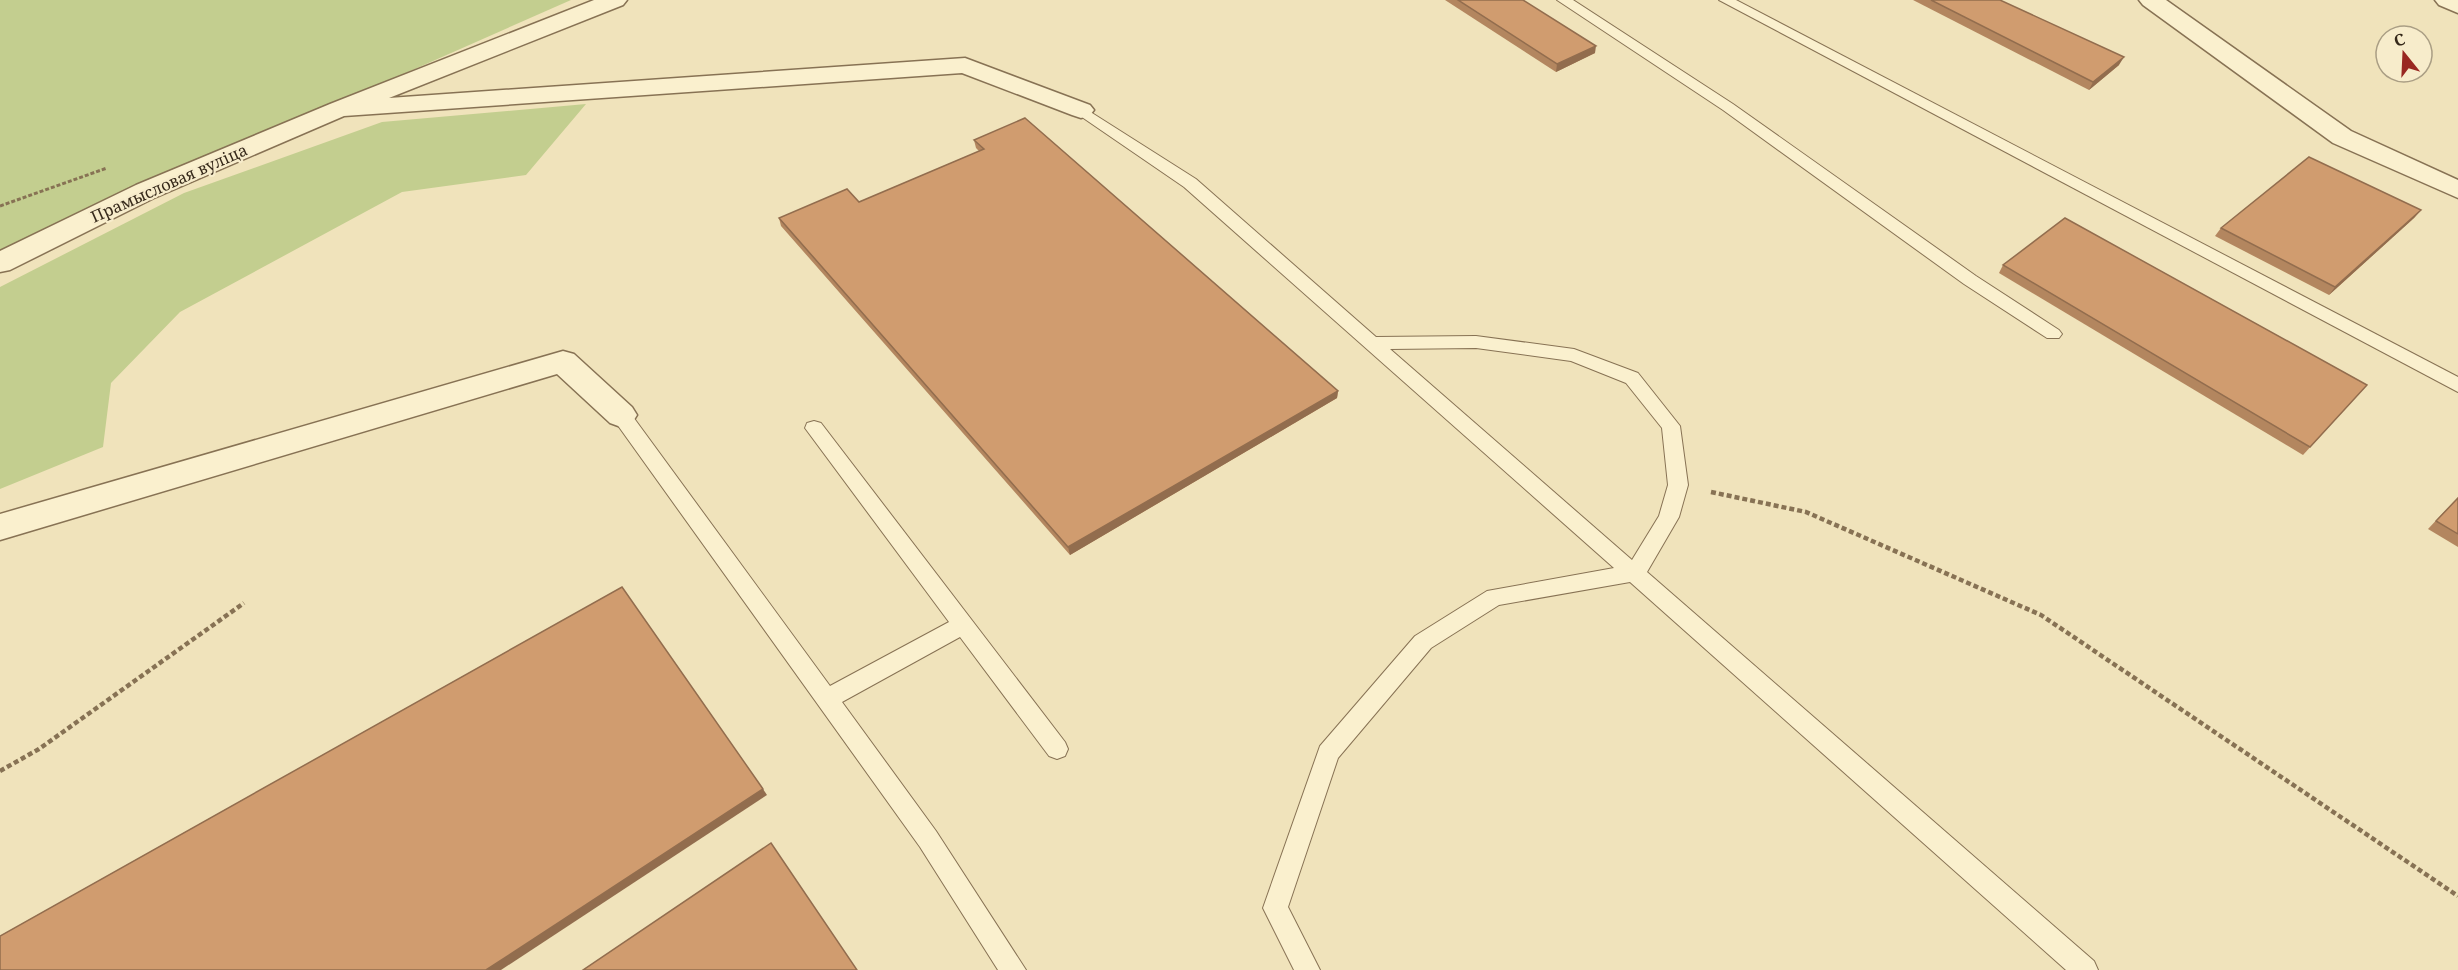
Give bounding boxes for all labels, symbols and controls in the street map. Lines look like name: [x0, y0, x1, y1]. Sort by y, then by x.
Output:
north arrow: [2374, 24, 2434, 84]
text: С: [2391, 28, 2408, 52]
street label: Прамысловая вуліца: [87, 139, 251, 227]

